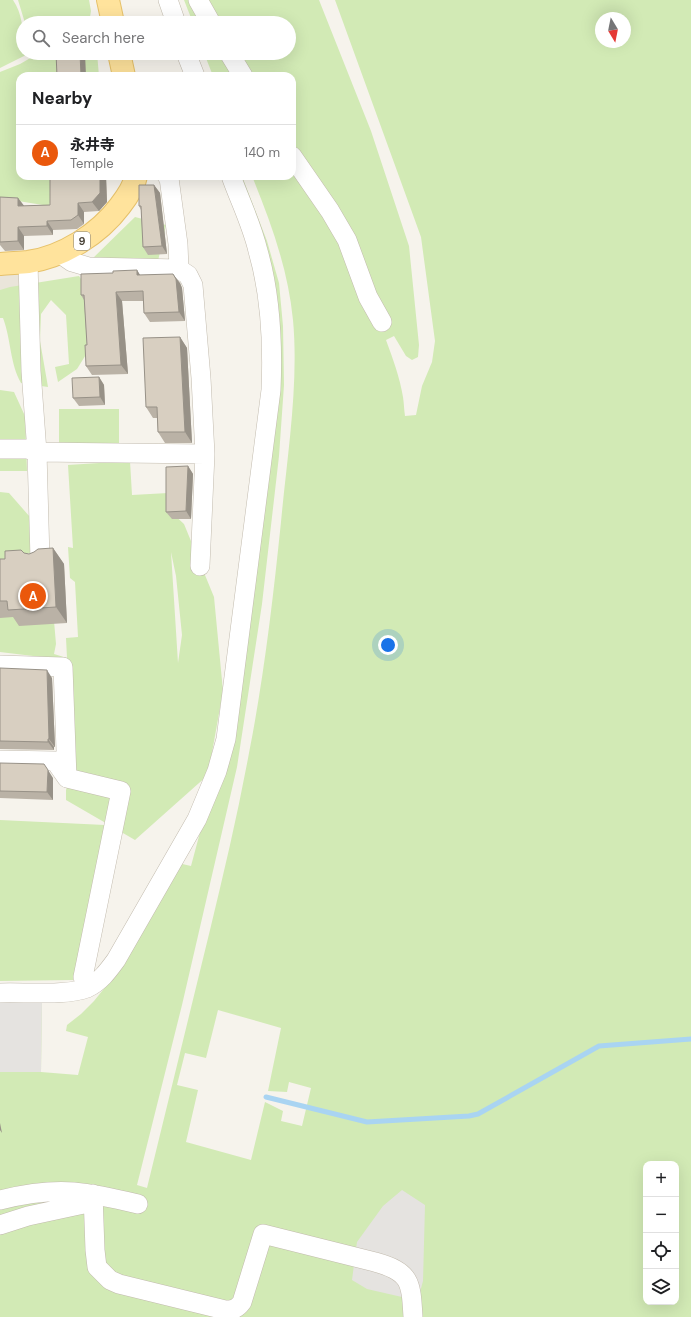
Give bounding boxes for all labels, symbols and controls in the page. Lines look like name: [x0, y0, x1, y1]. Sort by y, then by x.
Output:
north arrow: [595, 12, 631, 48]
search box: [16, 16, 296, 60]
icon: search: [30, 27, 52, 49]
text: Search here: [62, 28, 145, 48]
text: Nearby: [32, 87, 92, 109]
text: 永井寺: [70, 135, 115, 155]
text: A: [40, 144, 50, 161]
text: 140 m: [244, 144, 280, 161]
text: Temple: [70, 155, 114, 172]
road number: 9: [74, 232, 90, 250]
pin: A: [20, 581, 46, 611]
your location: [378, 635, 398, 655]
map controls: [643, 1161, 679, 1305]
button: +: [643, 1161, 679, 1197]
button: −: [643, 1197, 679, 1233]
button: locate: [643, 1233, 679, 1269]
button: layers: [643, 1269, 679, 1305]

